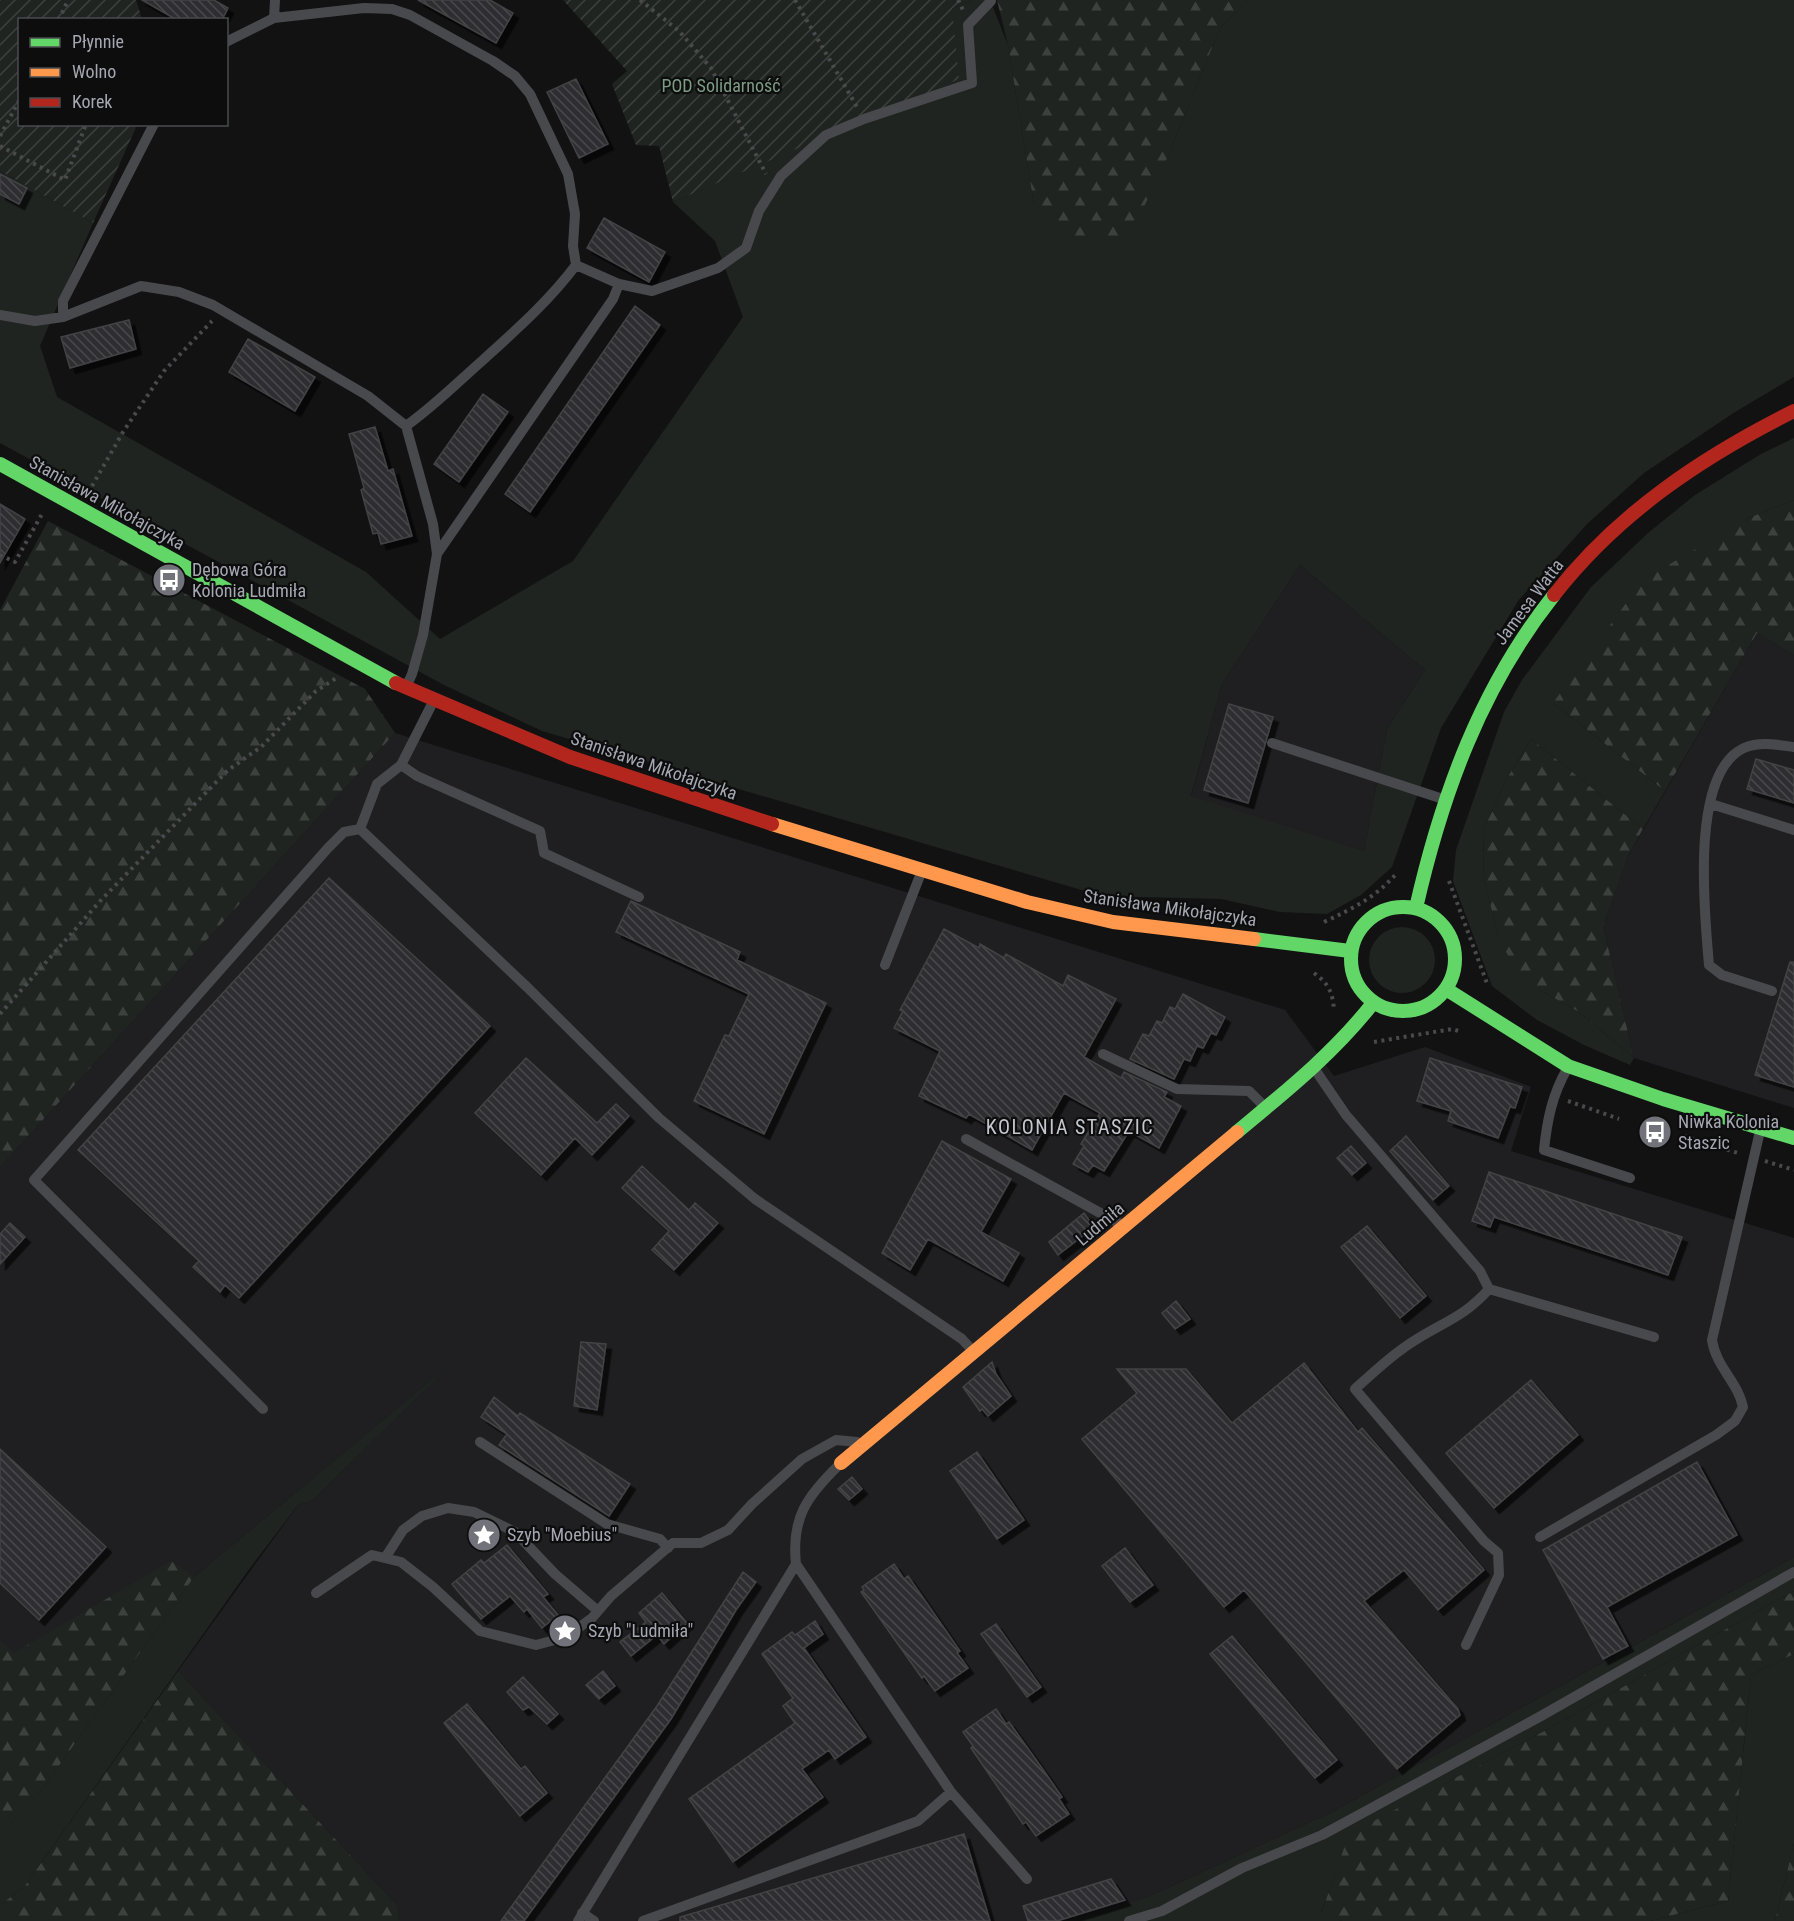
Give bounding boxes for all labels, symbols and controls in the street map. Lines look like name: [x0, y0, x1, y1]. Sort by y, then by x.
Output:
legend: [18, 18, 228, 126]
text: Płynnie: [72, 31, 124, 52]
text: Wolno: [72, 61, 116, 82]
park label: POD Solidarność: [661, 75, 781, 96]
text: Korek: [72, 91, 112, 112]
street label: Stanisława Mikołajczyka: [26, 451, 189, 554]
street label: Jamesa Watta: [1490, 555, 1568, 649]
place label: Dębowa Góra Kolonia Ludmiła: [192, 559, 306, 601]
bus stop icon: Dębowa Góra Kolonia Ludmiła: [151, 562, 187, 598]
street label: Stanisława Mikołajczyka: [568, 727, 740, 804]
street label: Stanisława Mikołajczyka: [1082, 885, 1258, 930]
place label: Niwka Kolonia Staszic: [1678, 1111, 1779, 1153]
bus stop icon: Niwka Kolonia Staszic: [1637, 1114, 1673, 1150]
district label: KOLONIA STASZIC: [986, 1115, 1154, 1139]
street label: Ludmiła: [1071, 1197, 1128, 1250]
place icon: Szyb "Moebius": [466, 1517, 502, 1553]
place label: Szyb "Moebius": [507, 1524, 617, 1545]
place icon: Szyb "Ludmiła": [547, 1613, 583, 1649]
place label: Szyb "Ludmiła": [588, 1620, 693, 1641]

